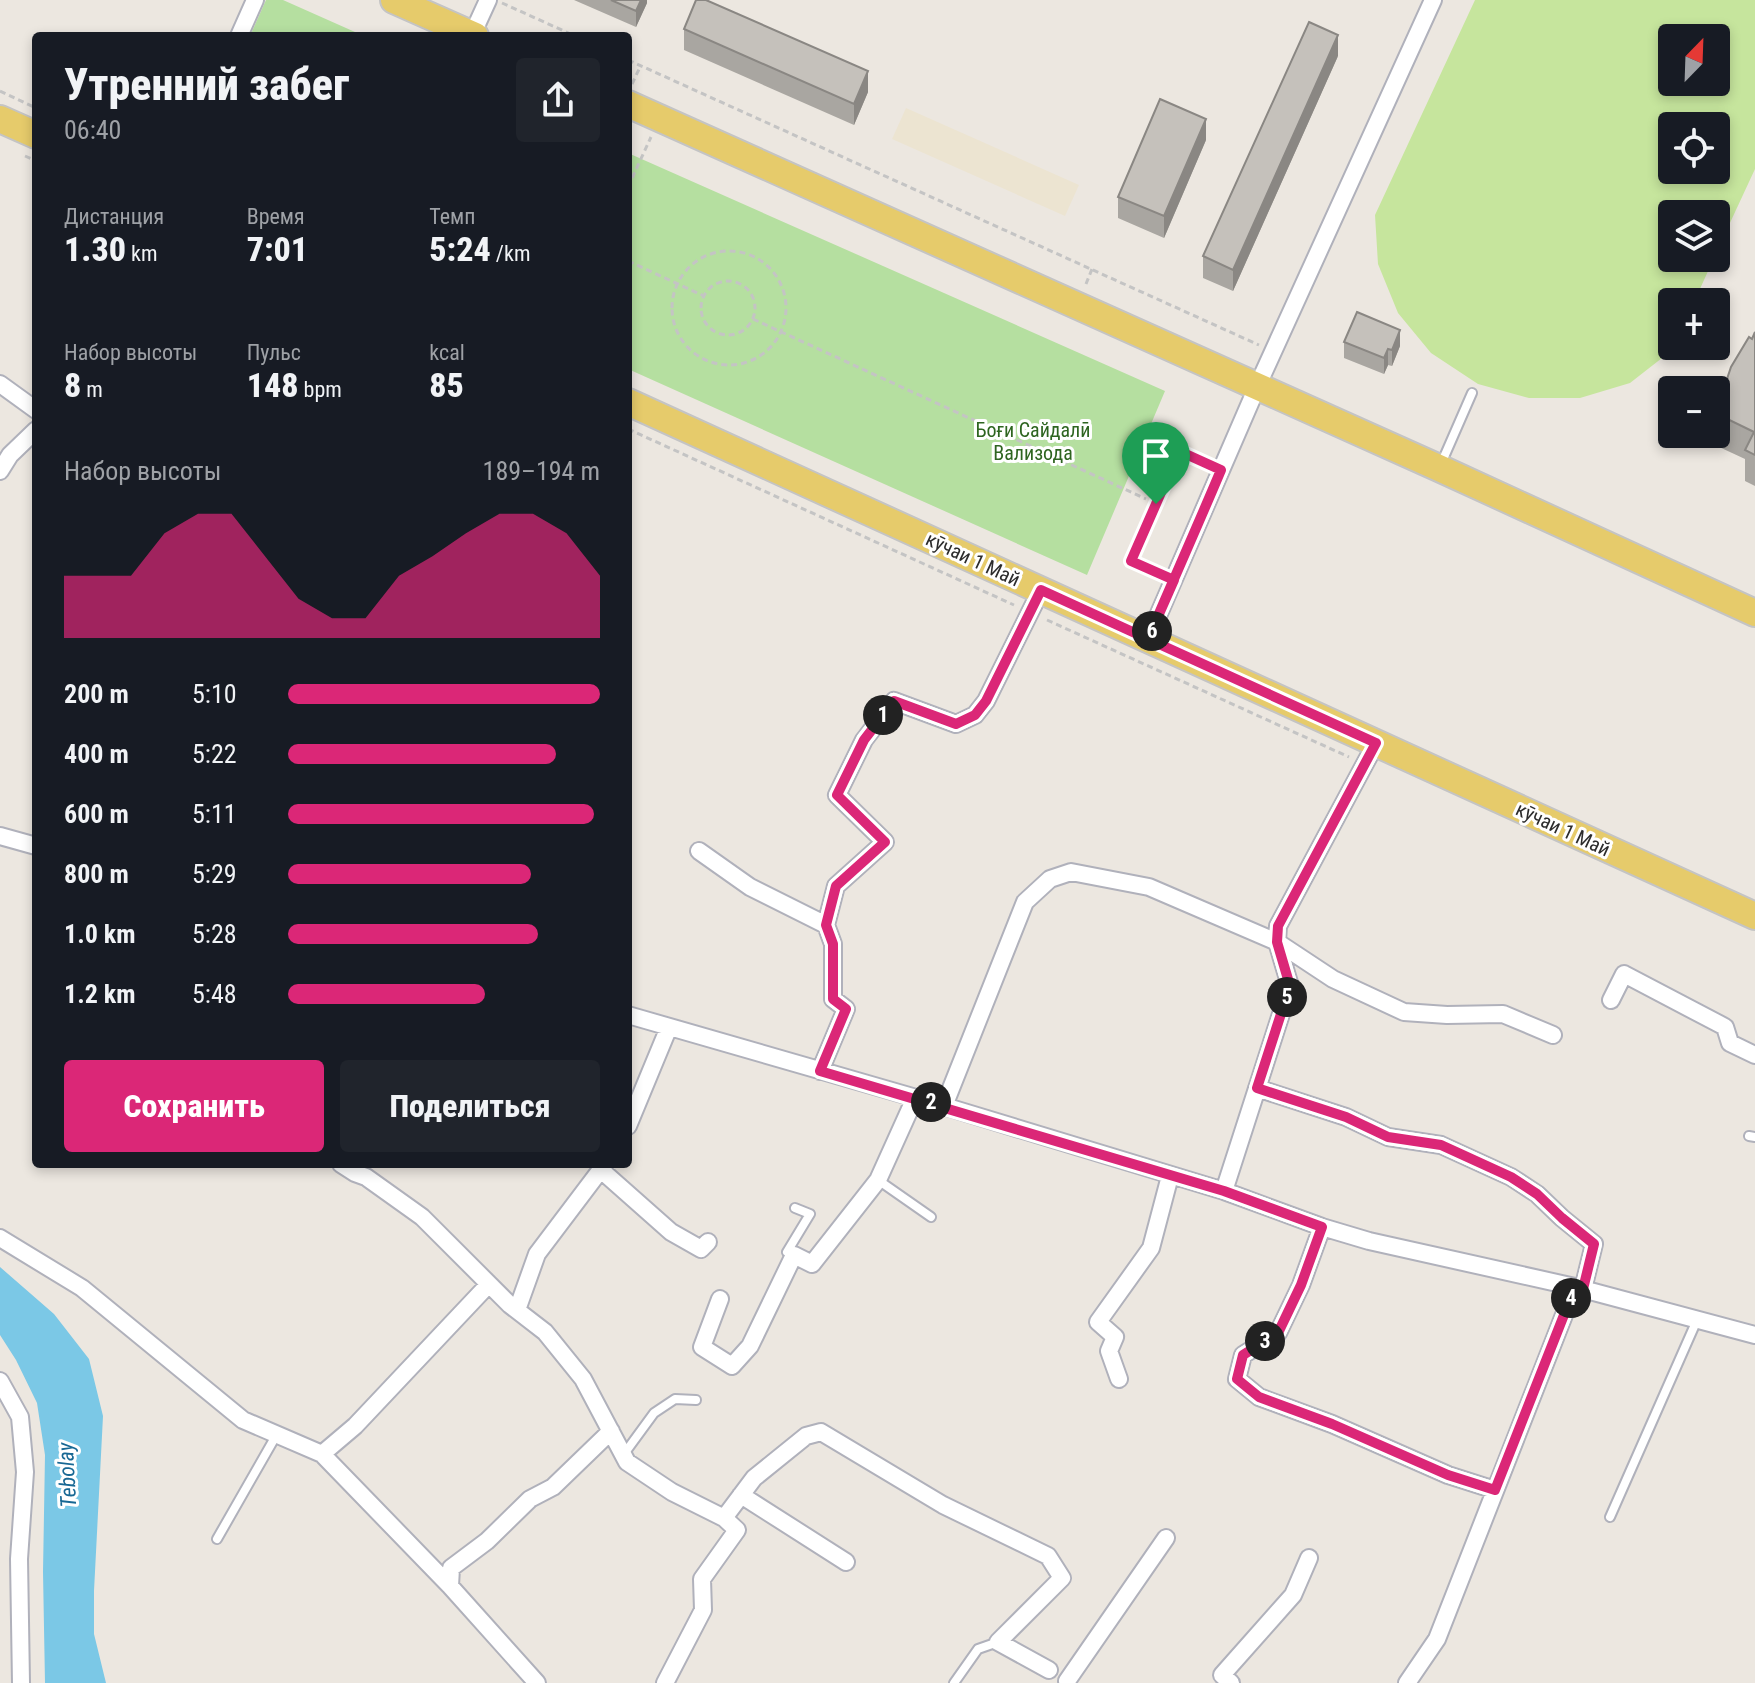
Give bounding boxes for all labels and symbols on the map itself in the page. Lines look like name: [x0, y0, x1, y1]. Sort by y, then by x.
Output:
north arrow: [1658, 24, 1730, 96]
park label: Боғи Сайдалӣ Вализода: [975, 418, 1091, 465]
pin: [1122, 422, 1190, 504]
street label: кӯчаи 1 Май: [922, 527, 1024, 591]
pin: 6: [1132, 611, 1172, 651]
pin: 1: [863, 695, 903, 735]
street label: кӯчаи 1 Май: [1512, 797, 1614, 861]
pin: 5: [1267, 977, 1307, 1017]
pin: 2: [911, 1082, 951, 1122]
pin: 4: [1551, 1278, 1591, 1318]
pin: 3: [1245, 1321, 1285, 1361]
water label: Tebolay: [53, 1441, 81, 1508]

